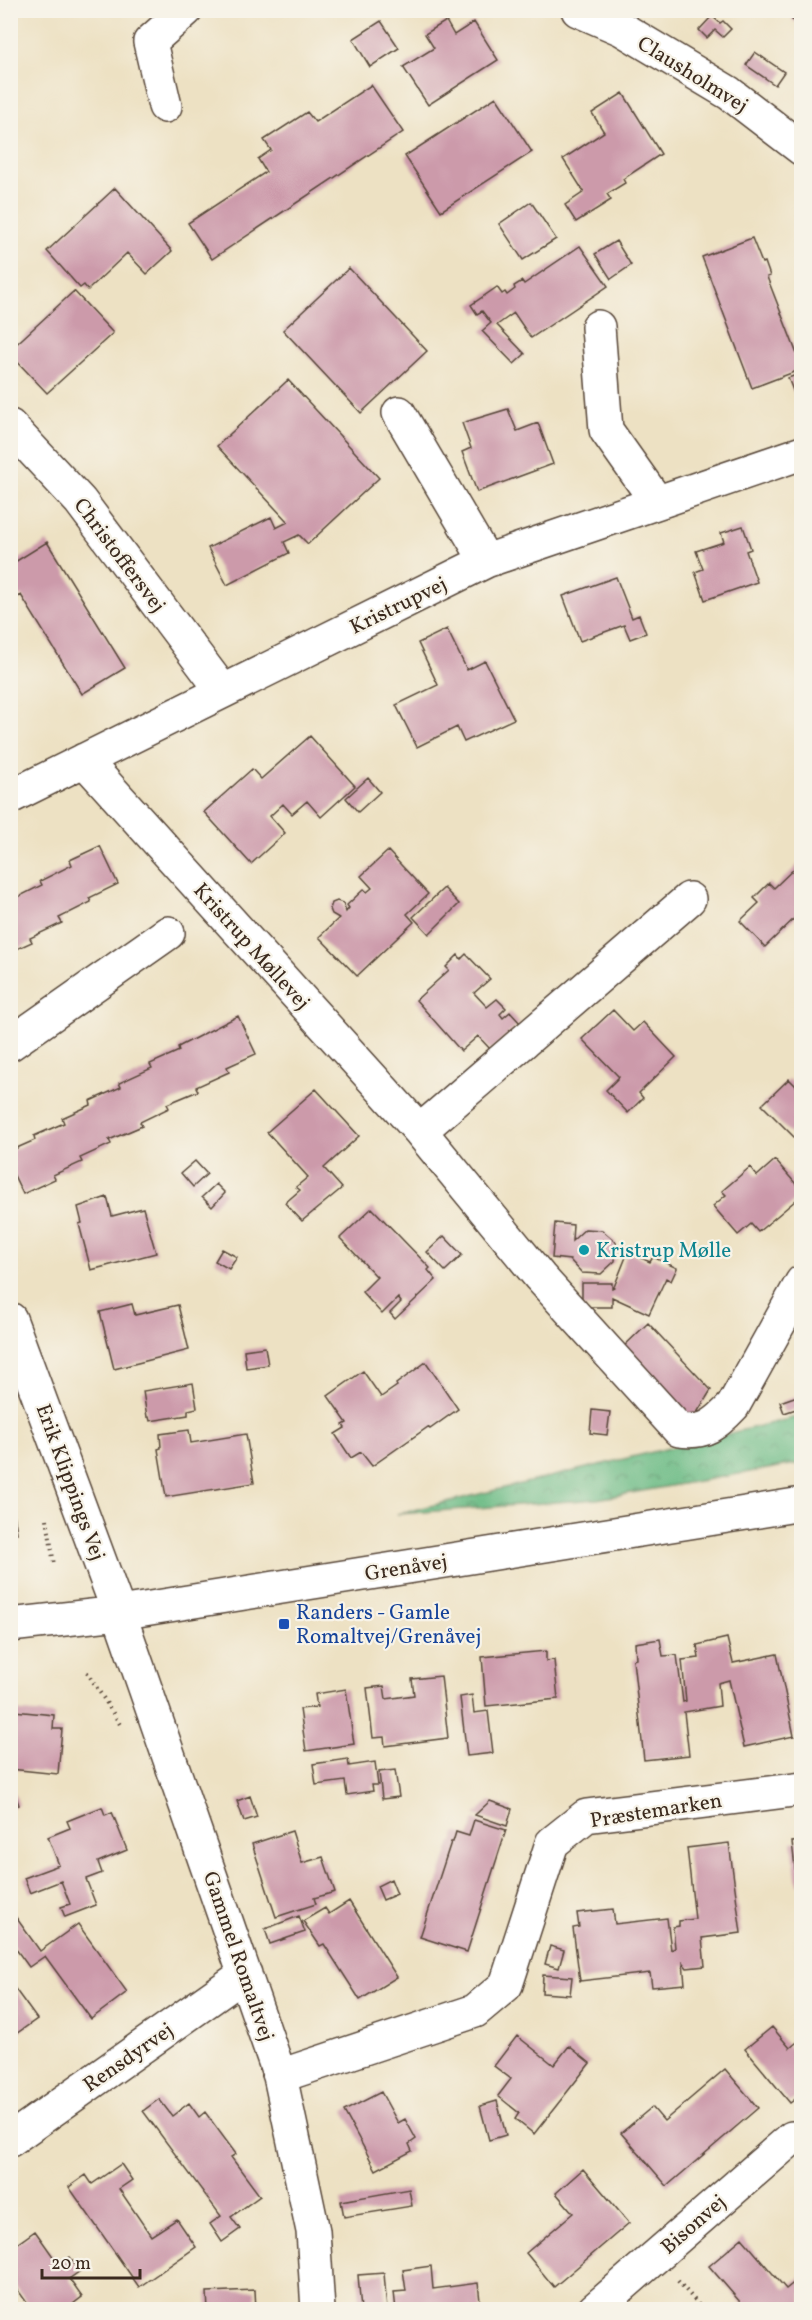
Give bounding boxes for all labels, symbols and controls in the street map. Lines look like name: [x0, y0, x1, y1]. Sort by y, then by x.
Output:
street label: Clausholmvej: [631, 30, 753, 121]
street label: Christoffersvej: [66, 493, 172, 619]
street label: Kristrupvej: [345, 570, 452, 642]
street label: Kristrup Møllevej: [186, 877, 316, 1017]
place label: Kristrup Mølle: [596, 1237, 731, 1266]
marker: Kristrup Mølle: [577, 1243, 591, 1257]
street label: Erik Klippings Vej: [28, 1400, 111, 1565]
street label: Grenåvej: [363, 1548, 450, 1589]
place label: Randers - Gamle Romaltvej/Grenåvej: [296, 1599, 482, 1652]
marker: Randers - Gamle Romaltvej/Grenåvej: [277, 1617, 291, 1631]
street label: Præstemarken: [588, 1787, 724, 1836]
street label: Gammel Romaltvej: [195, 1868, 280, 2045]
street label: Rensdyrvej: [78, 2016, 180, 2100]
street label: Bisonvej: [655, 2189, 733, 2262]
scale bar: [42, 2242, 140, 2280]
text: 20 m: [51, 2252, 91, 2277]

